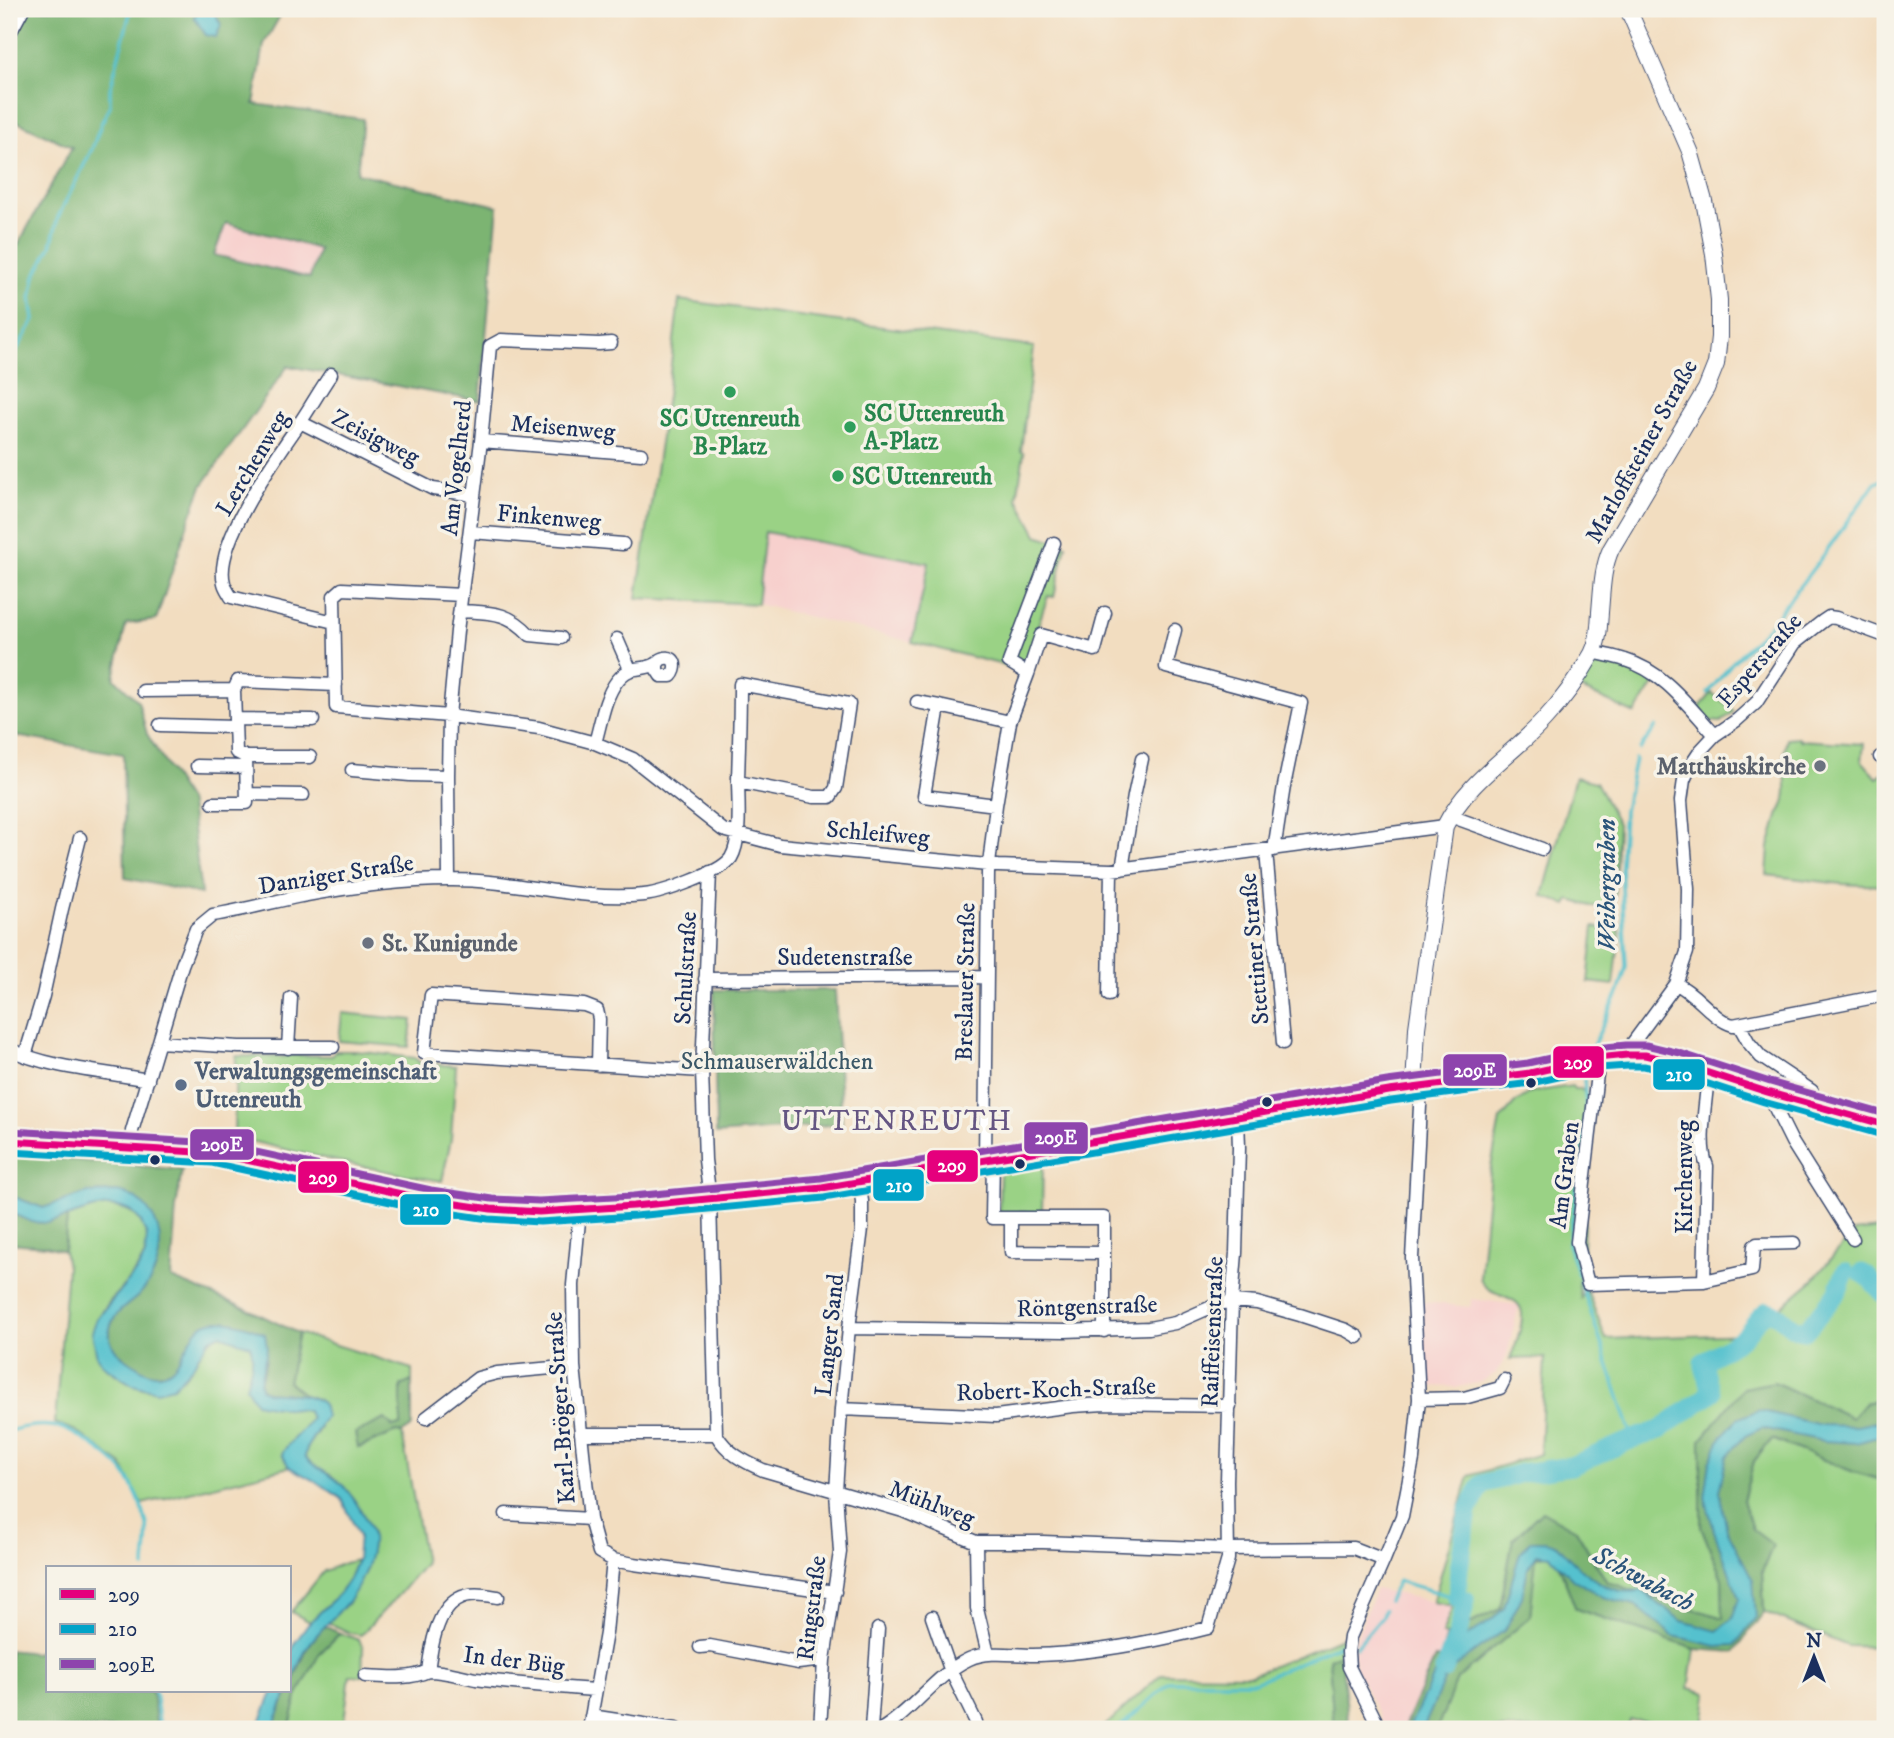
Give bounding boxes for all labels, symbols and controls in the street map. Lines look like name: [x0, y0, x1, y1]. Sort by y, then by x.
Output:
street label: Marloffsteiner Straße: [1579, 354, 1705, 549]
marker: SC Uttenreuth B-Platz: [722, 384, 738, 400]
street label: Am Vogelherd: [435, 399, 479, 537]
place label: SC Uttenreuth A-Platz: [863, 399, 1005, 457]
street label: Zeisigweg: [326, 403, 425, 473]
place label: SC Uttenreuth B-Platz: [660, 404, 801, 462]
street label: Lerchenweg: [210, 405, 296, 522]
street label: Meisenweg: [509, 408, 617, 448]
marker: SC Uttenreuth A-Platz: [842, 419, 858, 435]
place label: SC Uttenreuth: [852, 462, 993, 492]
marker: SC Uttenreuth: [830, 468, 846, 484]
street label: Finkenweg: [496, 499, 603, 538]
street label: Esperstraße: [1711, 607, 1809, 714]
place label: Matthäuskirche: [1656, 752, 1806, 782]
marker: Matthäuskirche: [1812, 758, 1828, 774]
street label: Schleifweg: [825, 815, 931, 853]
water label: Weihergraben: [1591, 819, 1624, 951]
street label: Danziger Straße: [256, 848, 416, 902]
street label: Stettiner Straße: [1233, 872, 1277, 1026]
street label: Breslauer Straße: [950, 902, 982, 1062]
street label: Schulstraße: [668, 911, 704, 1025]
place label: St. Kunigunde: [382, 929, 518, 959]
marker: St. Kunigunde: [360, 935, 376, 951]
street label: Sudetenstraße: [777, 943, 913, 973]
line badge: 209: [1552, 1045, 1605, 1079]
park label: Schmauserwäldchen: [681, 1047, 874, 1077]
text: 209: [1563, 1052, 1593, 1075]
line badge: 209E: [1442, 1053, 1508, 1087]
place label: Verwaltungsgemeinschaft Uttenreuth: [194, 1057, 437, 1115]
line badge: 210: [1652, 1058, 1706, 1091]
text: 209E: [1454, 1060, 1497, 1083]
text: 210: [1666, 1064, 1692, 1087]
unlabelled marker: [1524, 1076, 1538, 1090]
marker: Verwaltungsgemeinschaft Uttenreuth: [173, 1077, 189, 1093]
unlabelled marker: [1260, 1095, 1274, 1109]
district label: UTTENREUTH: [781, 1104, 1013, 1139]
street label: Am Graben: [1544, 1119, 1587, 1231]
street label: Kirchenweg: [1670, 1120, 1700, 1234]
line badge: 209E: [1023, 1121, 1089, 1155]
text: 209E: [1035, 1127, 1078, 1150]
line badge: 209E: [189, 1128, 255, 1161]
text: 209E: [201, 1134, 244, 1157]
line badge: 209: [926, 1149, 979, 1183]
unlabelled marker: [148, 1153, 162, 1167]
text: 209: [937, 1155, 967, 1178]
unlabelled marker: [1013, 1157, 1027, 1171]
line badge: 209: [297, 1160, 350, 1194]
text: 209: [308, 1167, 338, 1190]
line badge: 210: [872, 1168, 925, 1202]
text: 210: [886, 1175, 912, 1198]
line badge: 210: [399, 1193, 452, 1226]
text: 210: [413, 1199, 439, 1222]
street label: Raiffeisenstraße: [1195, 1256, 1231, 1408]
street label: Langer Sand: [809, 1272, 851, 1398]
street label: Röntgenstraße: [1016, 1290, 1158, 1324]
street label: Karl-Bröger-Straße: [539, 1311, 583, 1505]
street label: Robert-Koch-Straße: [956, 1372, 1156, 1408]
street label: Mühlweg: [884, 1474, 979, 1534]
water label: Schwabach: [1586, 1539, 1700, 1620]
street label: Ringstraße: [791, 1554, 833, 1662]
legend: [46, 1566, 290, 1692]
text: 209: [108, 1583, 140, 1609]
text: 210: [108, 1617, 137, 1643]
north arrow: [1778, 1622, 1848, 1692]
text: N: [1806, 1630, 1822, 1653]
street label: In der Büg: [461, 1640, 567, 1682]
text: 209E: [108, 1653, 155, 1679]

